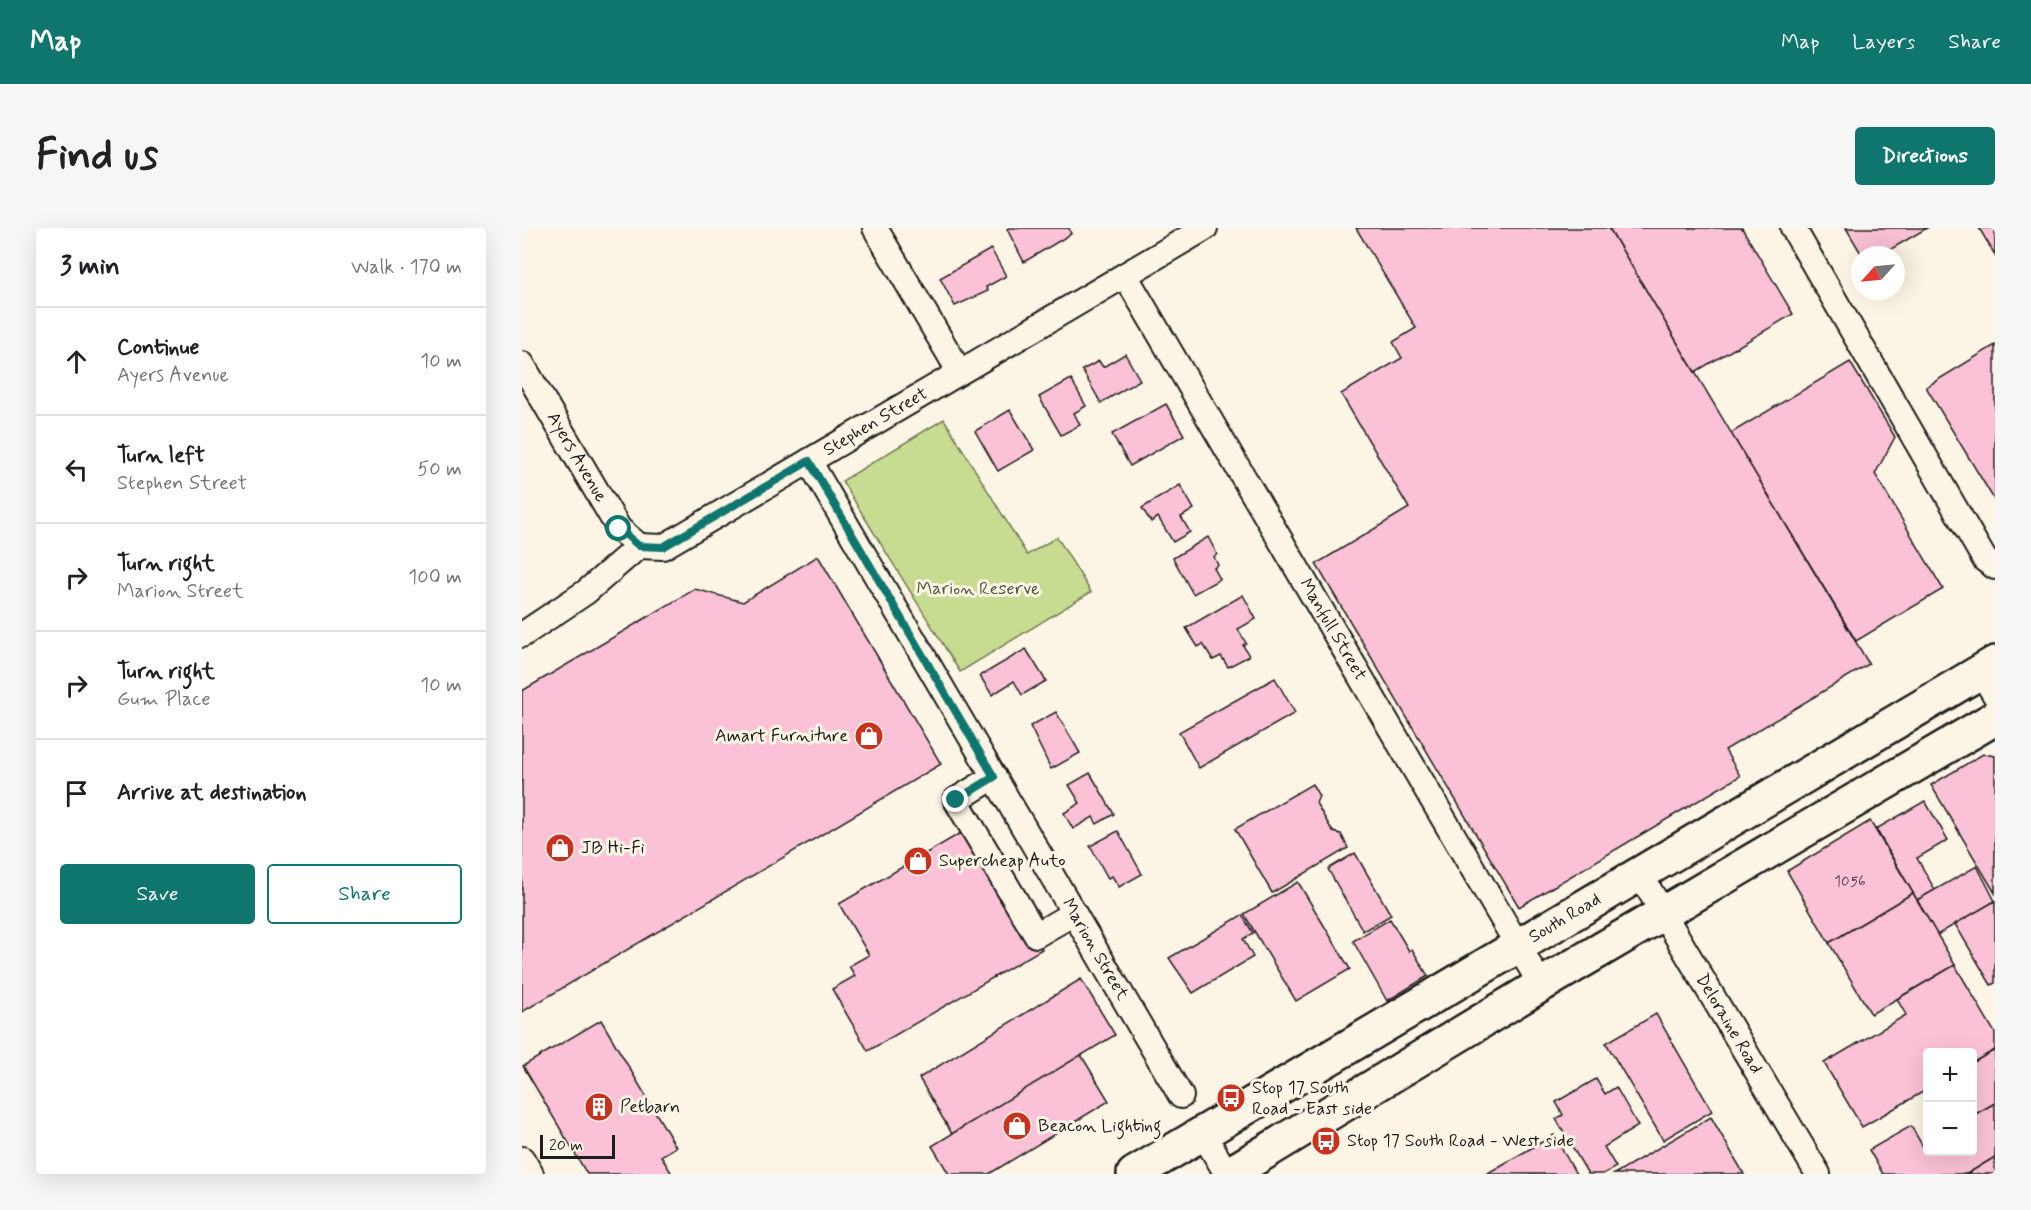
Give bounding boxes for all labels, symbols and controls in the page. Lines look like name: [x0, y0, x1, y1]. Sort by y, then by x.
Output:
text: Map: [30, 24, 81, 61]
text: Map: [1781, 28, 1819, 56]
text: Layers: [1852, 28, 1915, 56]
text: Share: [1948, 28, 2001, 56]
button: Directions: [1855, 127, 1995, 185]
text: Find us: [36, 129, 158, 184]
north arrow: [1851, 246, 1905, 300]
text: 3 min: [60, 250, 120, 284]
text: Walk · 170 m: [351, 254, 462, 281]
text: Continue: [117, 334, 199, 362]
icon: ahead: [60, 345, 93, 378]
text: 10 m: [420, 348, 462, 375]
text: Ayers Avenue: [117, 362, 229, 389]
street label: Stephen Street: [819, 382, 932, 462]
street label: Ayers Avenue: [541, 408, 613, 507]
text: Turn left: [117, 442, 205, 470]
icon: left: [60, 453, 93, 486]
text: 50 m: [417, 456, 462, 483]
text: Stephen Street: [117, 470, 247, 497]
route start: [605, 515, 631, 541]
text: Turn right: [117, 550, 215, 578]
icon: right: [60, 561, 93, 594]
text: 100 m: [408, 564, 462, 591]
street label: Manfull Street: [1293, 574, 1372, 685]
park label: Marion Reserve: [917, 577, 1039, 601]
text: Marion Street: [117, 578, 244, 605]
text: Turn right: [117, 658, 215, 686]
icon: right: [60, 669, 93, 702]
text: 10 m: [420, 672, 462, 699]
text: Gum Place: [117, 686, 210, 713]
shop icon: Amart Furniture: [853, 720, 885, 752]
place label: Amart Furniture: [715, 724, 848, 748]
icon: arrive: [60, 777, 93, 810]
text: Arrive at destination: [117, 779, 307, 807]
route end: [942, 786, 968, 812]
shop icon: JB Hi-Fi: [544, 832, 576, 864]
place label: JB Hi-Fi: [581, 836, 645, 860]
shop icon: Supercheap Auto: [902, 845, 934, 877]
place label: Supercheap Auto: [939, 849, 1066, 873]
button: Save: [60, 864, 255, 924]
button: Share: [267, 864, 462, 924]
house number: 1056: [1834, 872, 1866, 892]
street label: South Road: [1524, 888, 1605, 949]
street label: Marion Street: [1056, 894, 1135, 1005]
street label: Deloraine Road: [1690, 969, 1768, 1078]
map controls: [1923, 1048, 1977, 1156]
button: +: [1923, 1048, 1977, 1102]
place label: Stop 17 South Road - East side: [1252, 1076, 1372, 1121]
bus stop icon: Stop 17 South Road - East side: [1215, 1082, 1247, 1114]
building icon: Petbarn: [583, 1091, 615, 1123]
place label: Petbarn: [620, 1095, 680, 1119]
button: −: [1923, 1102, 1977, 1156]
shop icon: Beacon Lighting: [1001, 1110, 1033, 1142]
place label: Beacon Lighting: [1038, 1114, 1162, 1140]
bus stop icon: Stop 17 South Road - West side: [1310, 1125, 1342, 1157]
place label: Stop 17 South Road - West side: [1347, 1129, 1574, 1153]
scale bar: [540, 1132, 615, 1160]
text: 20 m: [549, 1135, 583, 1156]

